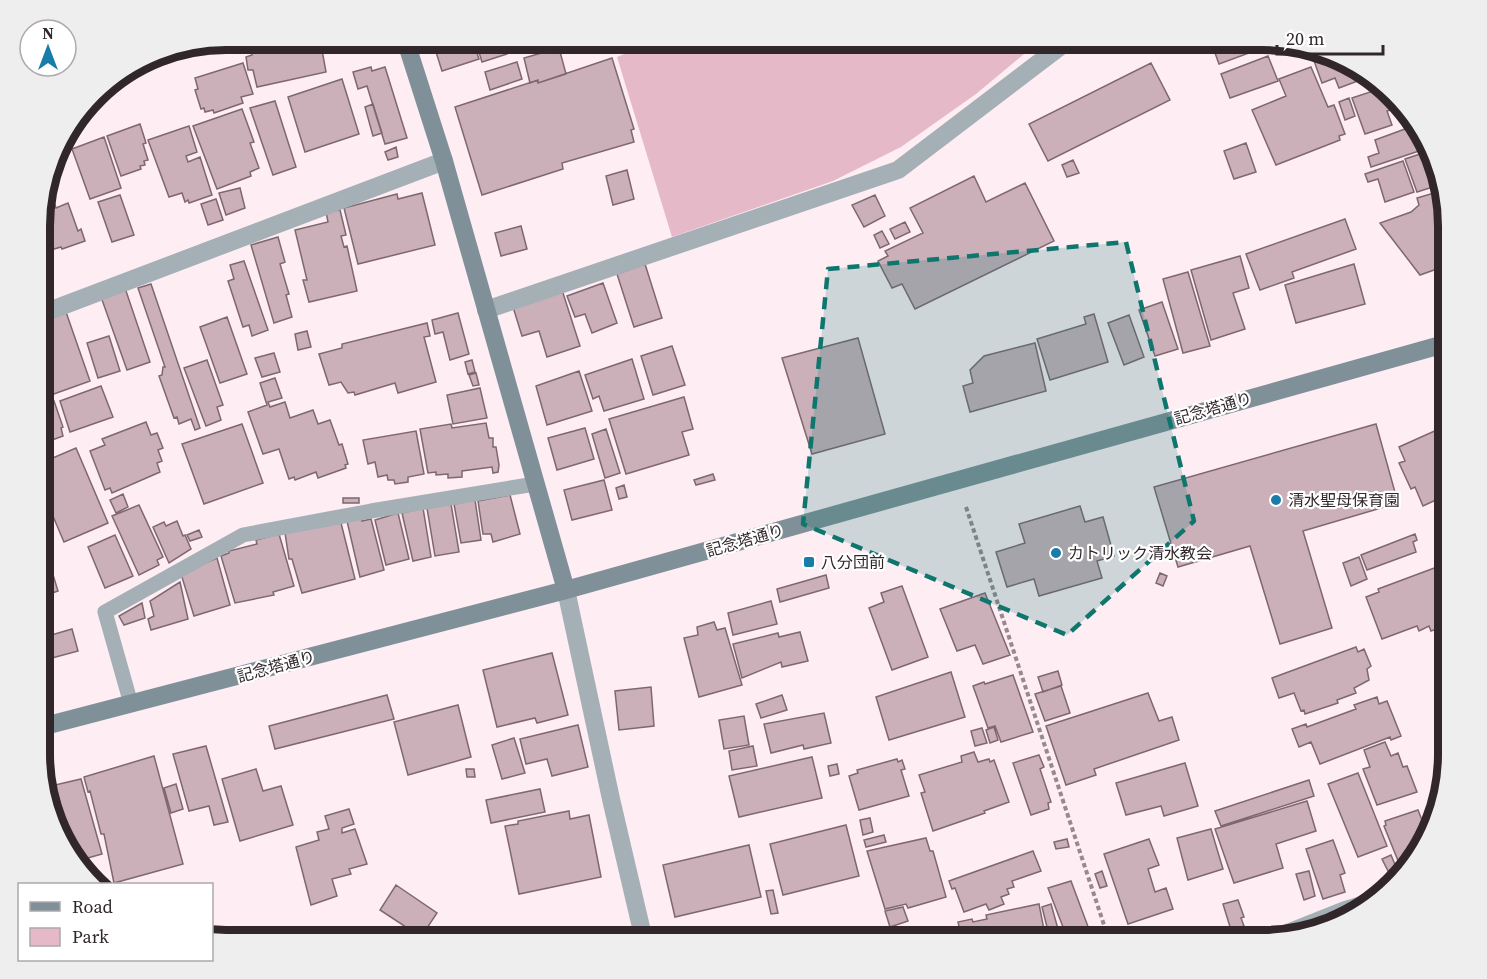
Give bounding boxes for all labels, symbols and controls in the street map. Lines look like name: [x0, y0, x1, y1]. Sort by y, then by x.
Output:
north arrow: [18, 18, 78, 78]
scale bar: [1277, 18, 1384, 56]
text: N: [42, 22, 54, 44]
text: 20 m: [1286, 26, 1324, 51]
street label: 記念塔通り: [1172, 386, 1254, 430]
place label: 清水聖母保育園: [1288, 489, 1400, 511]
marker: 清水聖母保育園: [1269, 493, 1283, 507]
street label: 記念塔通り: [704, 518, 786, 562]
place label: カトリック清水教会: [1068, 542, 1212, 564]
marker: カトリック清水教会: [1049, 546, 1063, 560]
place label: 八分団前: [821, 551, 885, 573]
marker: 八分団前: [802, 555, 816, 569]
street label: 記念塔通り: [235, 645, 317, 687]
legend: [18, 883, 213, 961]
text: Road: [72, 894, 113, 919]
text: Park: [72, 924, 109, 949]

